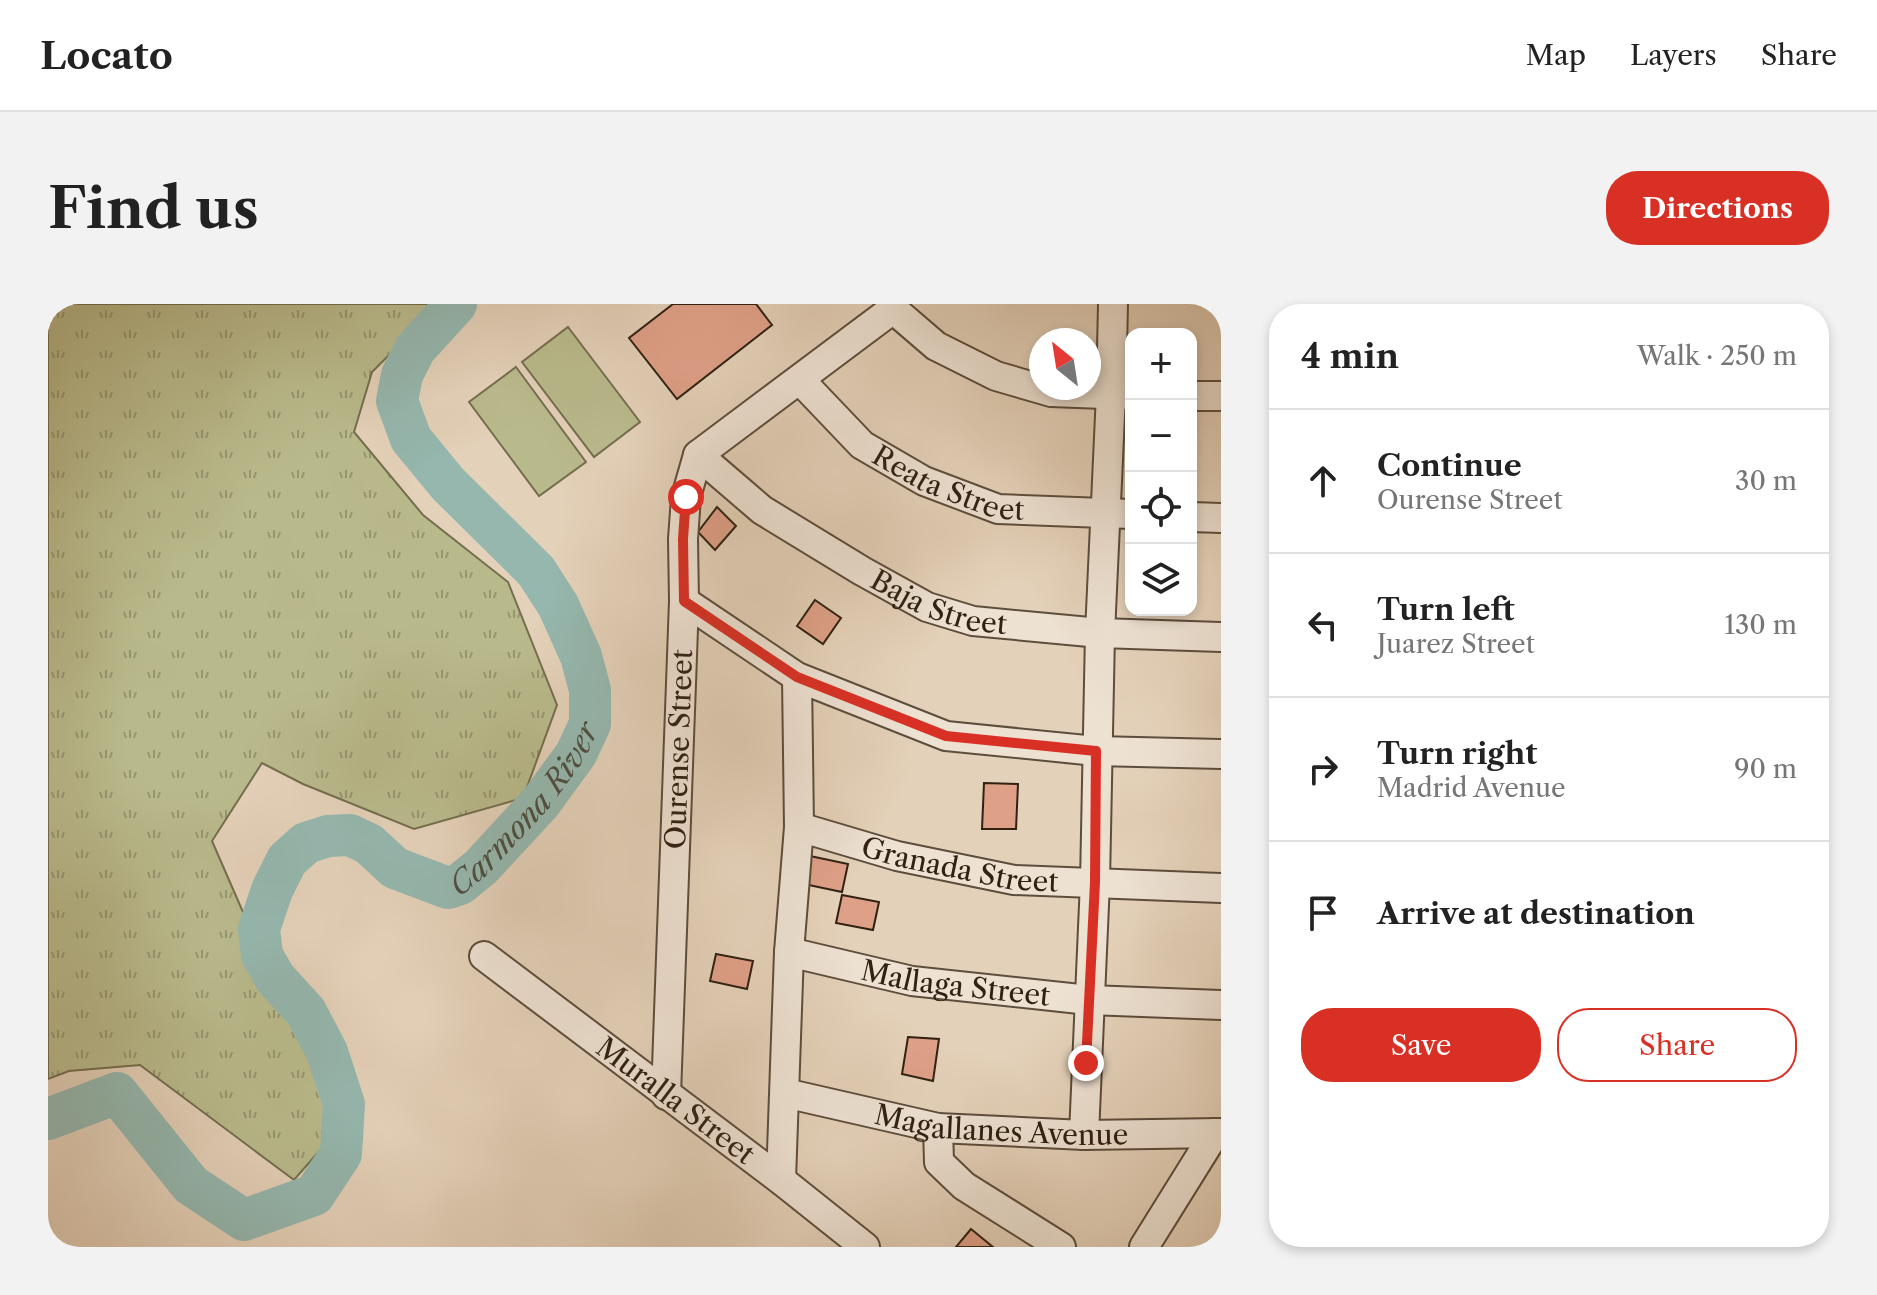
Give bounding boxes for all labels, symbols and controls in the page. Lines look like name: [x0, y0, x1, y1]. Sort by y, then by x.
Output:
text: Locato: [40, 32, 173, 79]
text: Map: [1526, 38, 1586, 72]
text: Layers: [1630, 38, 1717, 72]
text: Share: [1761, 38, 1837, 72]
button: Directions: [1606, 171, 1829, 245]
text: Find us: [48, 174, 259, 243]
north arrow: [1029, 328, 1101, 400]
map controls: [1125, 328, 1197, 616]
button: +: [1125, 328, 1197, 400]
text: 4 min: [1301, 335, 1399, 377]
text: Walk · 250 m: [1637, 340, 1797, 372]
button: −: [1125, 400, 1197, 472]
street label: Reata Street: [867, 438, 1025, 527]
text: Continue: [1377, 447, 1522, 484]
icon: ahead: [1301, 459, 1345, 503]
text: 30 m: [1735, 465, 1797, 497]
button: locate: [1125, 472, 1197, 544]
route start: [668, 479, 704, 515]
text: Ourense Street: [1377, 484, 1563, 516]
button: layers: [1125, 544, 1197, 616]
street label: Baja Street: [865, 562, 1008, 641]
text: Turn left: [1377, 591, 1514, 628]
icon: left: [1301, 603, 1345, 647]
text: 130 m: [1724, 609, 1797, 641]
text: Juarez Street: [1377, 628, 1535, 660]
street label: Ourense Street: [658, 649, 699, 850]
water label: Carmona River: [441, 714, 607, 903]
text: Turn right: [1377, 735, 1537, 772]
icon: right: [1301, 747, 1345, 791]
text: 90 m: [1734, 753, 1797, 785]
text: Madrid Avenue: [1377, 772, 1566, 804]
street label: Granada Street: [858, 829, 1059, 899]
icon: arrive: [1301, 891, 1345, 935]
text: Arrive at destination: [1377, 895, 1695, 932]
street label: Mallaga Street: [858, 953, 1052, 1013]
button: Save: [1301, 1008, 1541, 1082]
button: Share: [1557, 1008, 1797, 1082]
street label: Muralla Street: [590, 1030, 762, 1171]
route end: [1068, 1045, 1104, 1081]
street label: Magallanes Avenue: [871, 1097, 1129, 1152]

